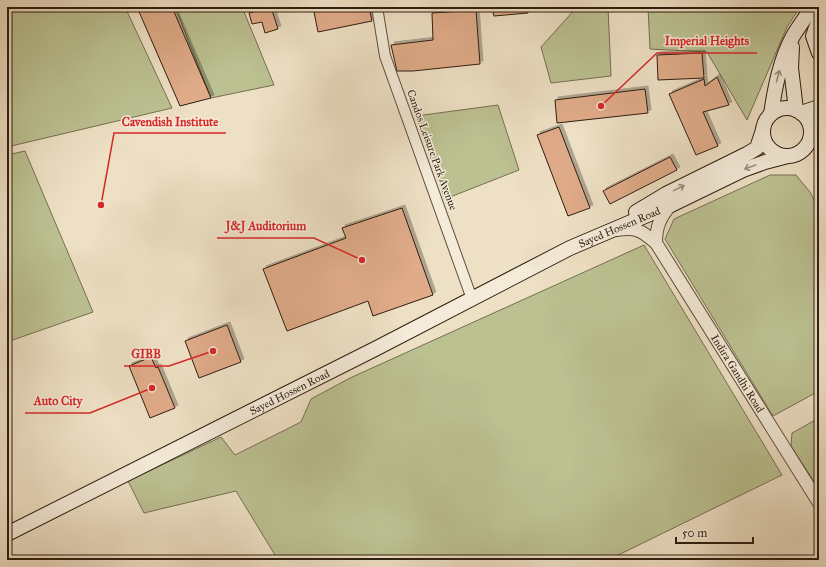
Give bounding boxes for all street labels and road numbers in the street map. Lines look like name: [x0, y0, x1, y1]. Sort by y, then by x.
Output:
street label: Candos Leisure Park Avenue: [404, 88, 460, 213]
street label: Sayed Hossen Road: [576, 204, 663, 250]
street label: Indira Gandhi Road: [708, 332, 767, 415]
street label: Sayed Hossen Road: [247, 366, 332, 418]

